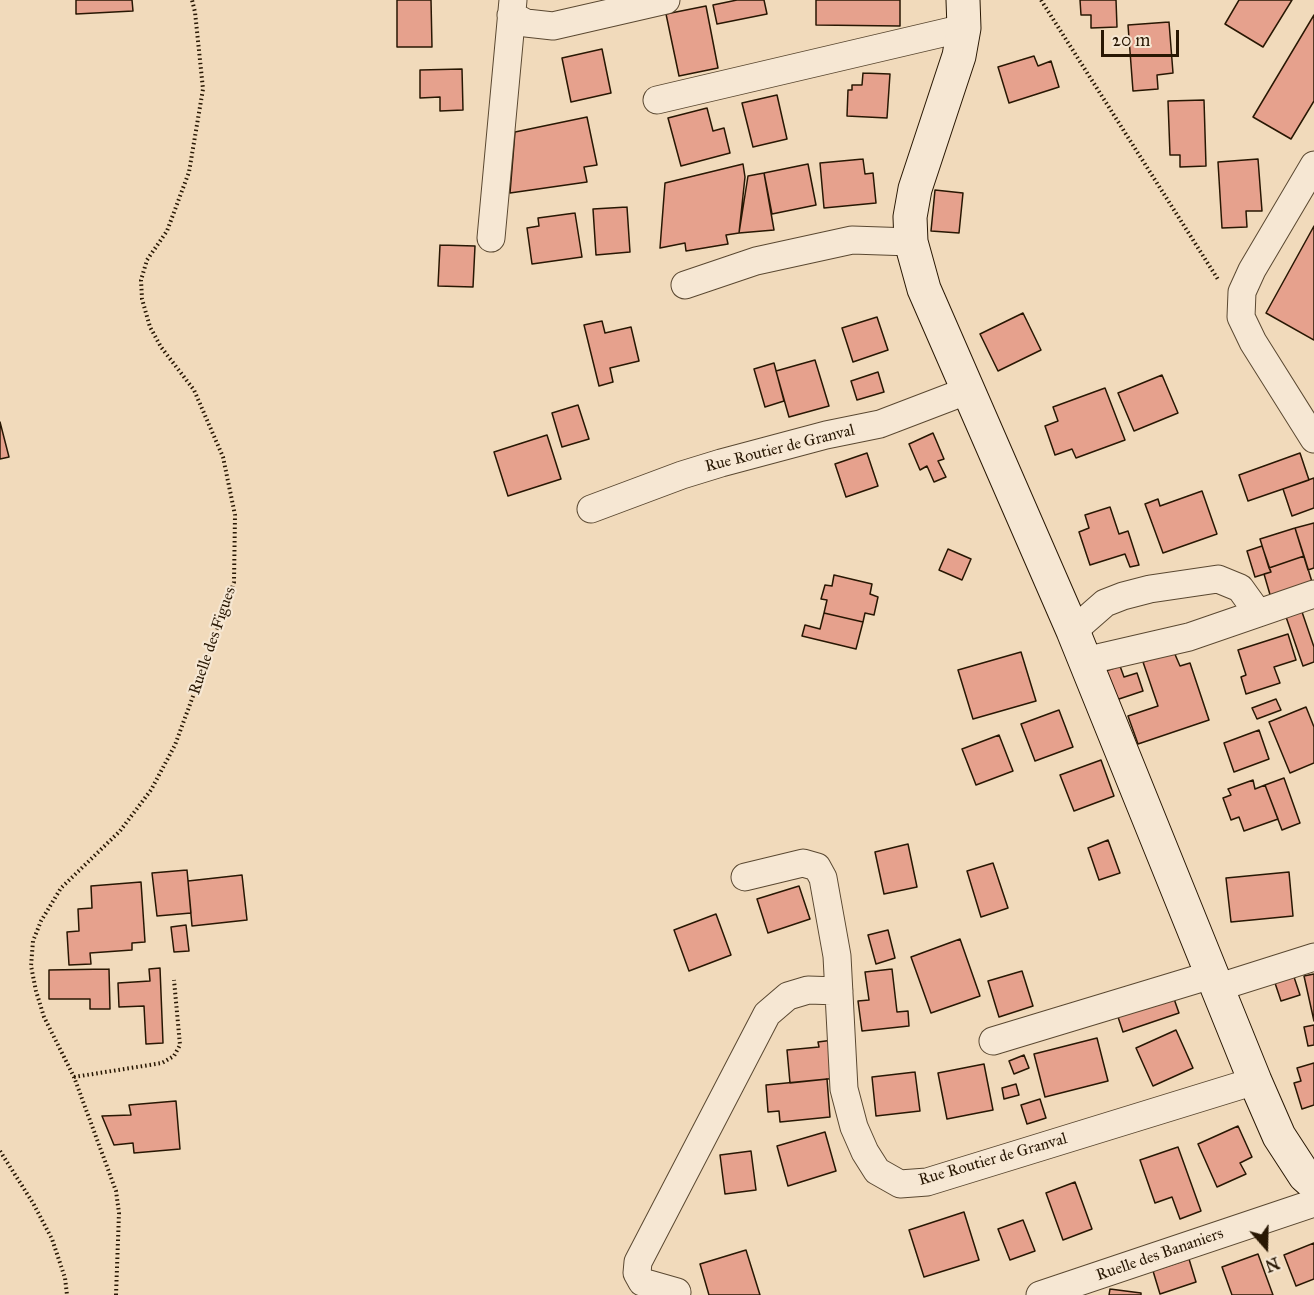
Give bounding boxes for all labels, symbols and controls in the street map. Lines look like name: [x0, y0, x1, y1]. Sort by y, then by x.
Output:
scale bar: [1104, 18, 1182, 56]
text: 20 m: [1112, 29, 1150, 51]
street label: Rue Routier de Granval: [703, 421, 857, 477]
street label: Ruelle des Figues: [186, 585, 240, 697]
street label: Rue Routier de Granval: [917, 1130, 1069, 1190]
north arrow: [1236, 1217, 1296, 1277]
street label: Ruelle des Bananiers: [1094, 1224, 1226, 1286]
text: N: [1263, 1253, 1282, 1276]

